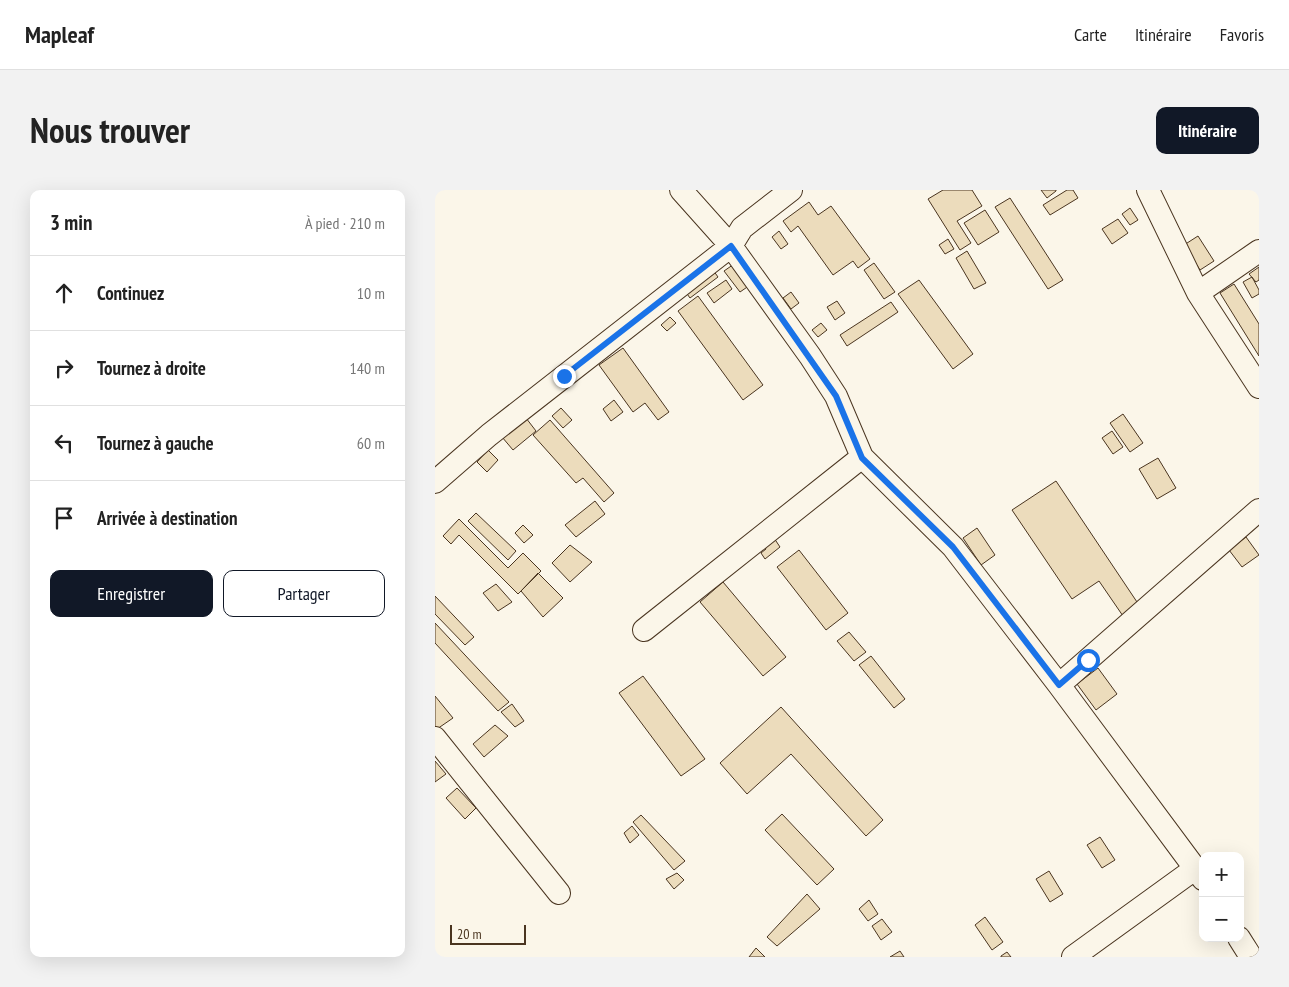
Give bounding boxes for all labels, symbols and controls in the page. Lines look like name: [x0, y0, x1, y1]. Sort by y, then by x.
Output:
text: Mapleaf: [25, 19, 94, 50]
text: Carte: [1074, 23, 1107, 46]
text: Itinéraire: [1135, 23, 1192, 46]
text: Favoris: [1220, 23, 1264, 46]
text: Nous trouver: [30, 107, 190, 153]
button: Itinéraire: [1156, 107, 1259, 154]
text: 3 min: [50, 209, 92, 236]
text: À pied · 210 m: [305, 213, 385, 233]
icon: ahead: [50, 279, 78, 307]
text: Continuez: [97, 281, 164, 305]
text: 10 m: [357, 283, 385, 303]
icon: right: [50, 354, 78, 382]
text: Tournez à droite: [97, 356, 206, 380]
text: 140 m: [350, 358, 385, 378]
route end: [553, 365, 576, 388]
icon: left: [50, 429, 78, 457]
text: Tournez à gauche: [97, 431, 214, 455]
text: 60 m: [357, 433, 385, 453]
icon: arrive: [50, 504, 78, 532]
text: Arrivée à destination: [97, 506, 238, 530]
button: Enregistrer: [50, 570, 213, 617]
button: Partager: [223, 570, 385, 617]
route start: [1077, 649, 1100, 672]
map controls: [1199, 852, 1244, 942]
button: +: [1199, 852, 1244, 897]
button: −: [1199, 897, 1244, 942]
scale bar: [450, 922, 526, 945]
text: 20 m: [457, 925, 482, 943]

